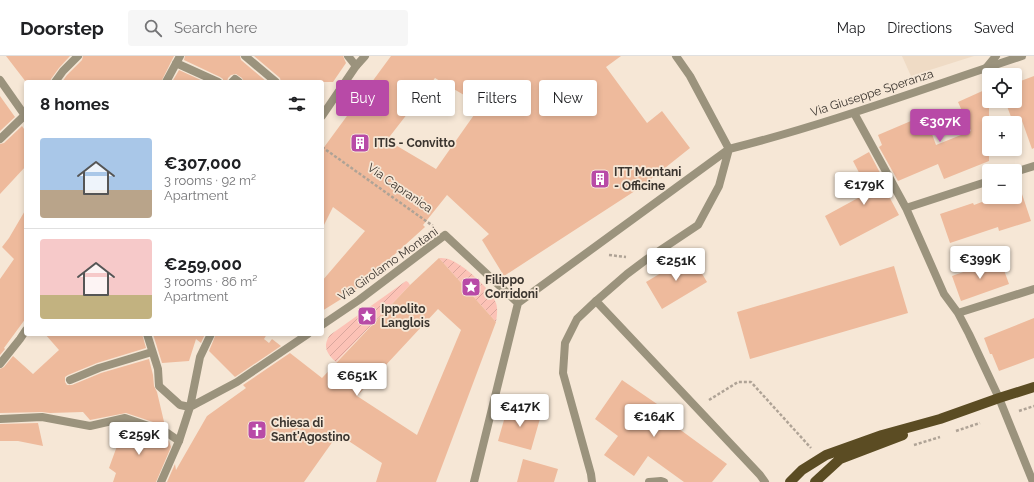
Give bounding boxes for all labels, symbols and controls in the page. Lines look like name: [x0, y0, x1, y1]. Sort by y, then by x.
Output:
search box: [128, 10, 408, 46]
text: Doorstep: [20, 17, 104, 39]
icon: search: [142, 17, 164, 39]
text: Search here: [174, 19, 257, 37]
text: Map: [837, 20, 865, 36]
text: Directions: [887, 20, 952, 36]
text: Saved: [974, 20, 1014, 36]
street label: Via Giuseppe Speranza: [809, 67, 935, 119]
map controls: [982, 68, 1022, 204]
button: locate: [982, 68, 1022, 108]
chip: Buy: [336, 80, 389, 116]
chip: Rent: [397, 80, 455, 116]
chip: Filters: [463, 80, 531, 116]
chip: New: [539, 80, 597, 116]
icon: filters: [286, 93, 308, 115]
text: 8 homes: [40, 94, 109, 114]
pin: €307K: [912, 109, 968, 143]
text: €307K: [919, 114, 961, 129]
button: +: [982, 116, 1022, 156]
building icon: ITIS - Convitto: [349, 132, 371, 154]
place label: ITIS - Convitto: [374, 136, 455, 150]
text: €307,000: [164, 153, 241, 173]
icon: home: [72, 154, 120, 202]
street label: Via Capranica: [365, 160, 435, 216]
button: −: [982, 164, 1022, 204]
place label: ITT Montani - Officine: [614, 165, 681, 193]
building icon: ITT Montani - Officine: [589, 168, 611, 190]
pin: €179K: [836, 172, 892, 206]
text: 3 rooms · 92 m²: [164, 173, 256, 188]
text: €179K: [844, 177, 884, 192]
text: Apartment: [164, 188, 228, 203]
street label: Via Girolamo Montani: [335, 224, 441, 304]
pin: €399K: [952, 246, 1008, 280]
pin: €251K: [648, 248, 704, 282]
text: €399K: [959, 251, 1001, 266]
text: €251K: [656, 253, 696, 268]
text: €259,000: [164, 254, 242, 274]
icon: home: [72, 255, 120, 303]
place label: Filippo Corridoni: [485, 273, 538, 301]
text: 3 rooms · 86 m²: [164, 274, 257, 289]
place icon: Filippo Corridoni: [460, 276, 482, 298]
text: Apartment: [164, 289, 228, 304]
place label: Ippolito Langlois: [381, 302, 430, 330]
place icon: Ippolito Langlois: [356, 305, 378, 327]
pin: €651K: [329, 363, 385, 397]
text: €651K: [337, 368, 377, 383]
pin: €417K: [492, 394, 548, 428]
text: €417K: [500, 399, 540, 414]
pin: €164K: [626, 404, 682, 438]
text: €164K: [634, 409, 674, 424]
place label: Chiesa di Sant'Agostino: [271, 416, 350, 444]
church icon: Chiesa di Sant'Agostino: [246, 419, 268, 441]
pin: €259K: [111, 422, 167, 456]
text: €259K: [118, 427, 160, 442]

